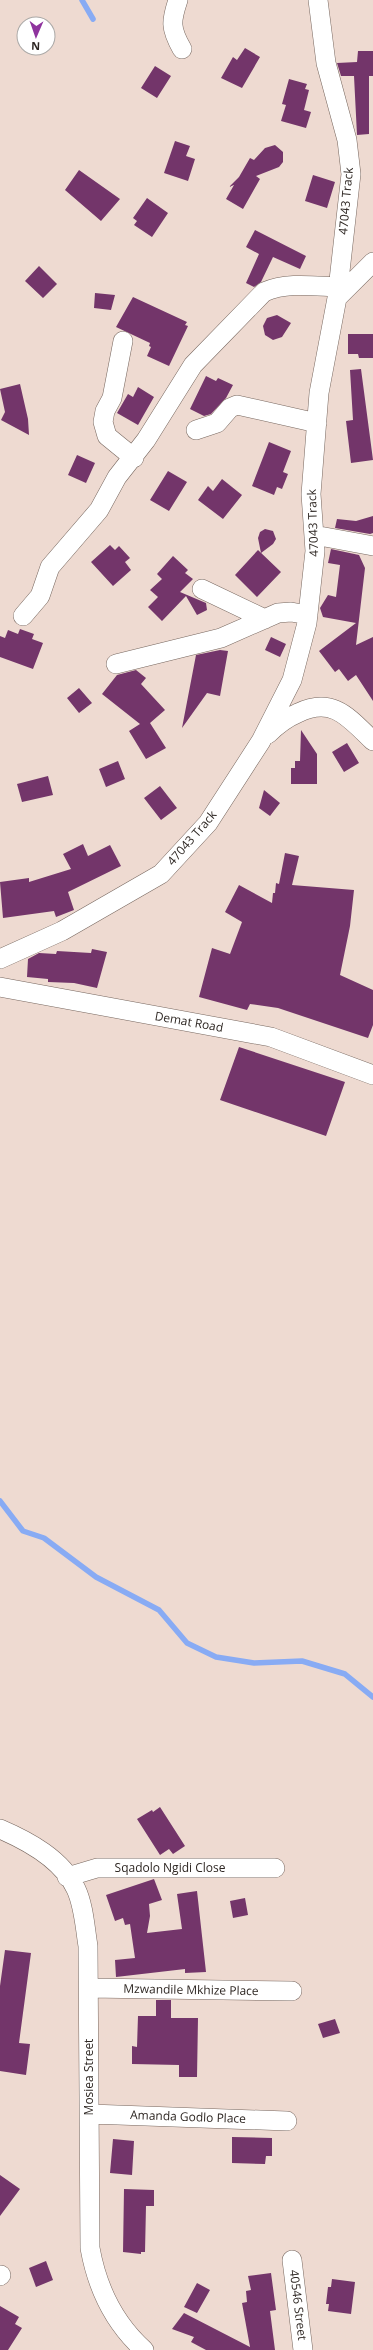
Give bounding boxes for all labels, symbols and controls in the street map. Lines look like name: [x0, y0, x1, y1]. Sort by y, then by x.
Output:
north arrow: [16, 16, 56, 56]
text: N: [31, 39, 40, 54]
street label: 47043 Track: [334, 166, 357, 235]
street label: 47043 Track: [303, 488, 322, 557]
street label: 47043 Track: [163, 806, 221, 869]
street label: Demat Road: [154, 1007, 225, 1036]
street label: Sqadolo Ngidi Close: [115, 1859, 226, 1876]
street label: Mzwandile Mkhize Place: [123, 1980, 259, 1999]
street label: Mosiea Street: [80, 2039, 97, 2115]
street label: Amanda Godlo Place: [130, 2106, 246, 2127]
street label: 40546 Street: [286, 2269, 311, 2341]

